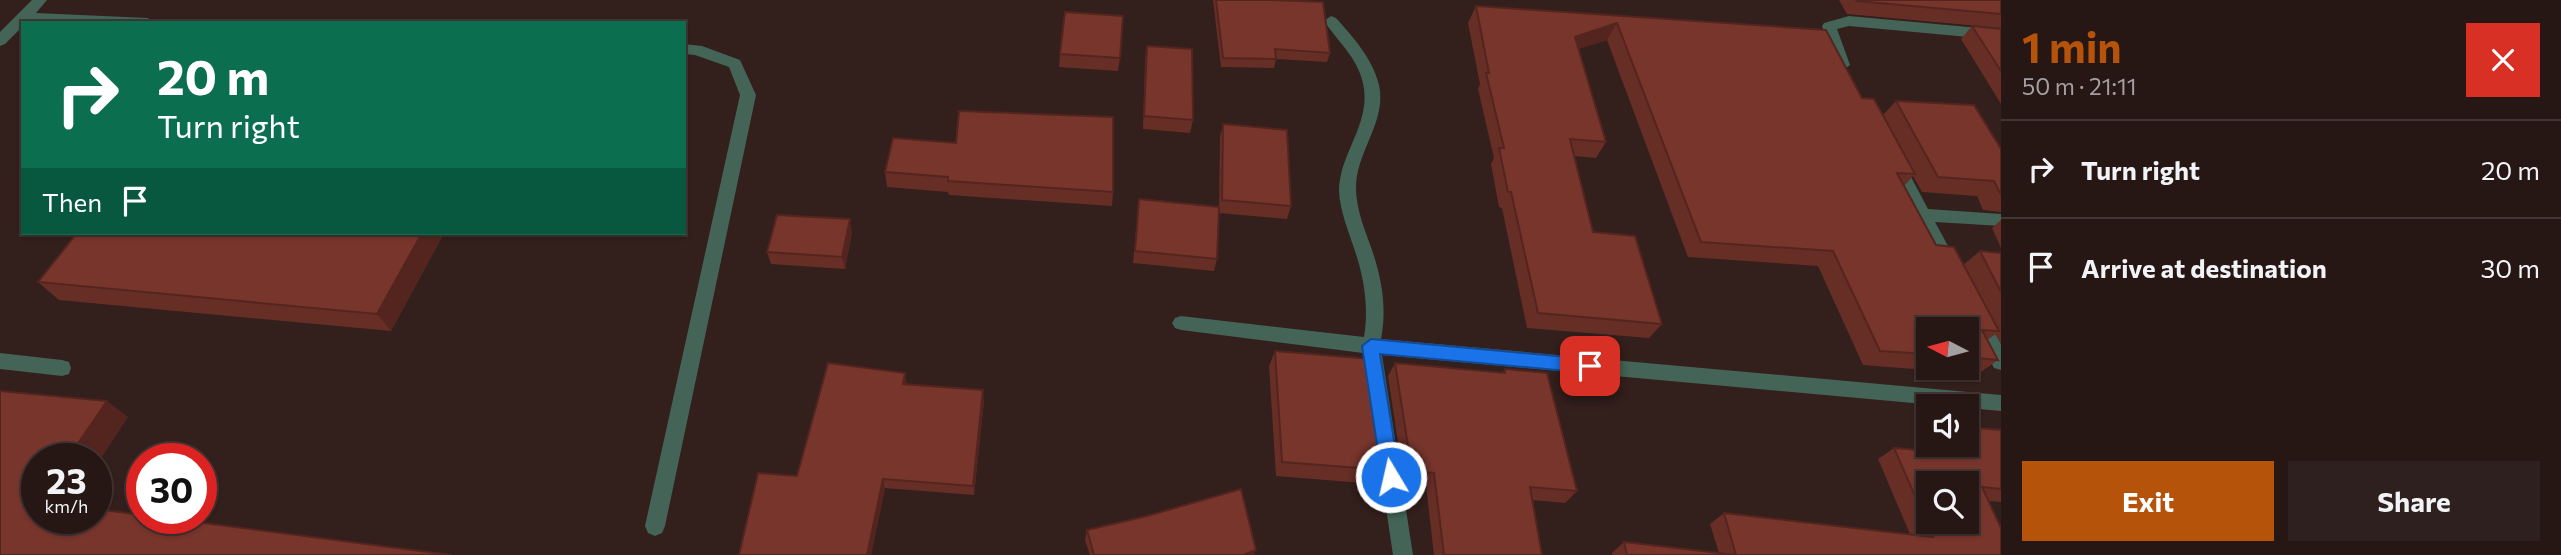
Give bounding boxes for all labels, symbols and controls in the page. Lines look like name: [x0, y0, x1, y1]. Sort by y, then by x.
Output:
text: 1 min: [2022, 20, 2122, 72]
button: close: [2466, 23, 2540, 97]
text: 20 m: [157, 45, 269, 105]
icon: right: [42, 49, 133, 140]
text: 50 m · 21:11: [2022, 72, 2137, 100]
text: Turn right: [157, 105, 300, 145]
icon: right: [2022, 150, 2060, 188]
text: Turn right: [2081, 154, 2200, 185]
text: 20 m: [2481, 154, 2540, 185]
icon: arrive: [116, 182, 154, 220]
text: Then: [42, 186, 102, 217]
icon: arrive: [2022, 248, 2060, 286]
text: Arrive at destination: [2081, 252, 2327, 283]
text: 30 m: [2481, 252, 2540, 283]
north arrow: [1916, 317, 1979, 380]
map controls: [1916, 317, 1979, 534]
pin: [1560, 336, 1620, 396]
icon: arrive: [1571, 347, 1609, 385]
button: sound: [1916, 394, 1979, 457]
position arrow: [1354, 440, 1428, 514]
speed limit sign: 30: [126, 443, 217, 534]
text: 23: [46, 458, 87, 501]
button: Exit: [2022, 461, 2274, 541]
button: Share: [2288, 461, 2540, 541]
button: search: [1916, 471, 1979, 534]
text: km/h: [45, 495, 88, 517]

